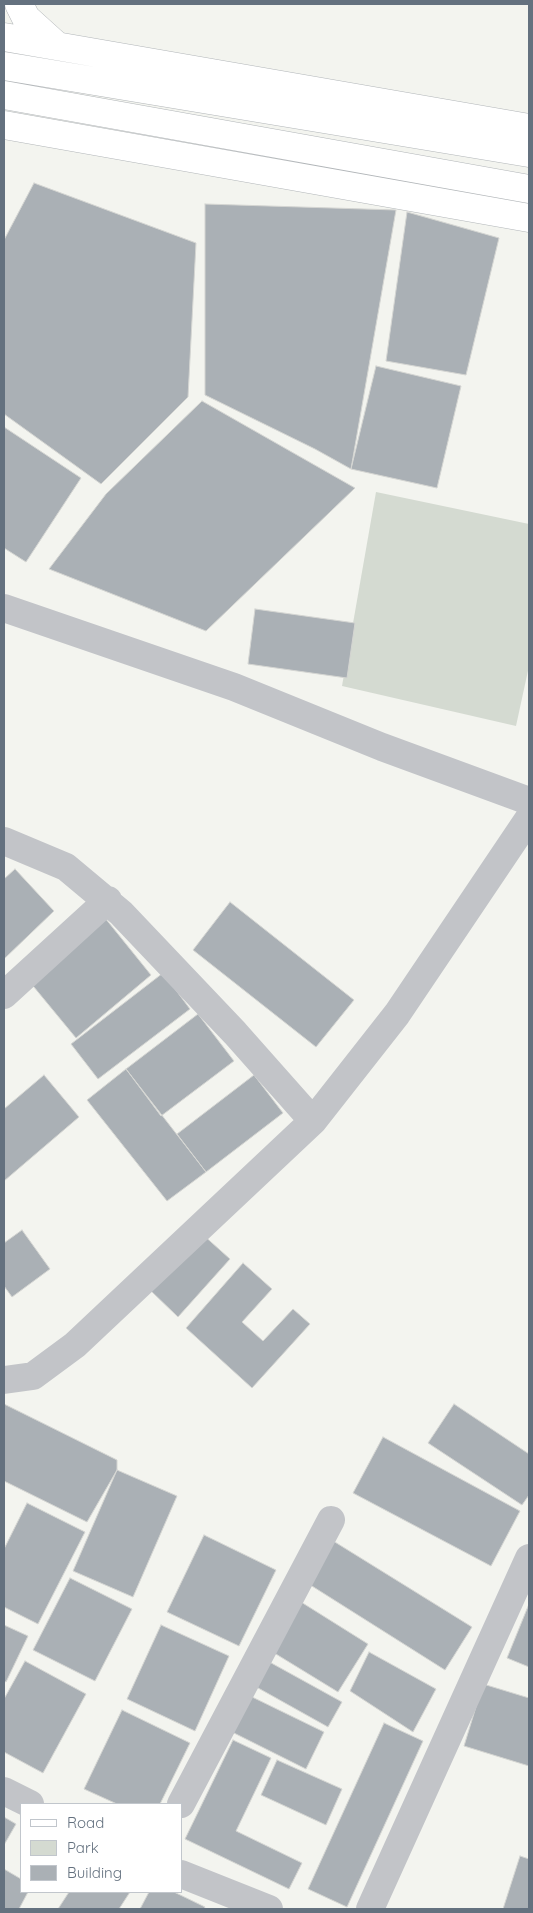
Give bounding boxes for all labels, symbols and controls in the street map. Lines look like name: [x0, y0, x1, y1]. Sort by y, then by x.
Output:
legend: [20, 1803, 182, 1893]
text: Road: [67, 1813, 104, 1832]
text: Park: [67, 1838, 99, 1857]
text: Building: [67, 1863, 122, 1882]

